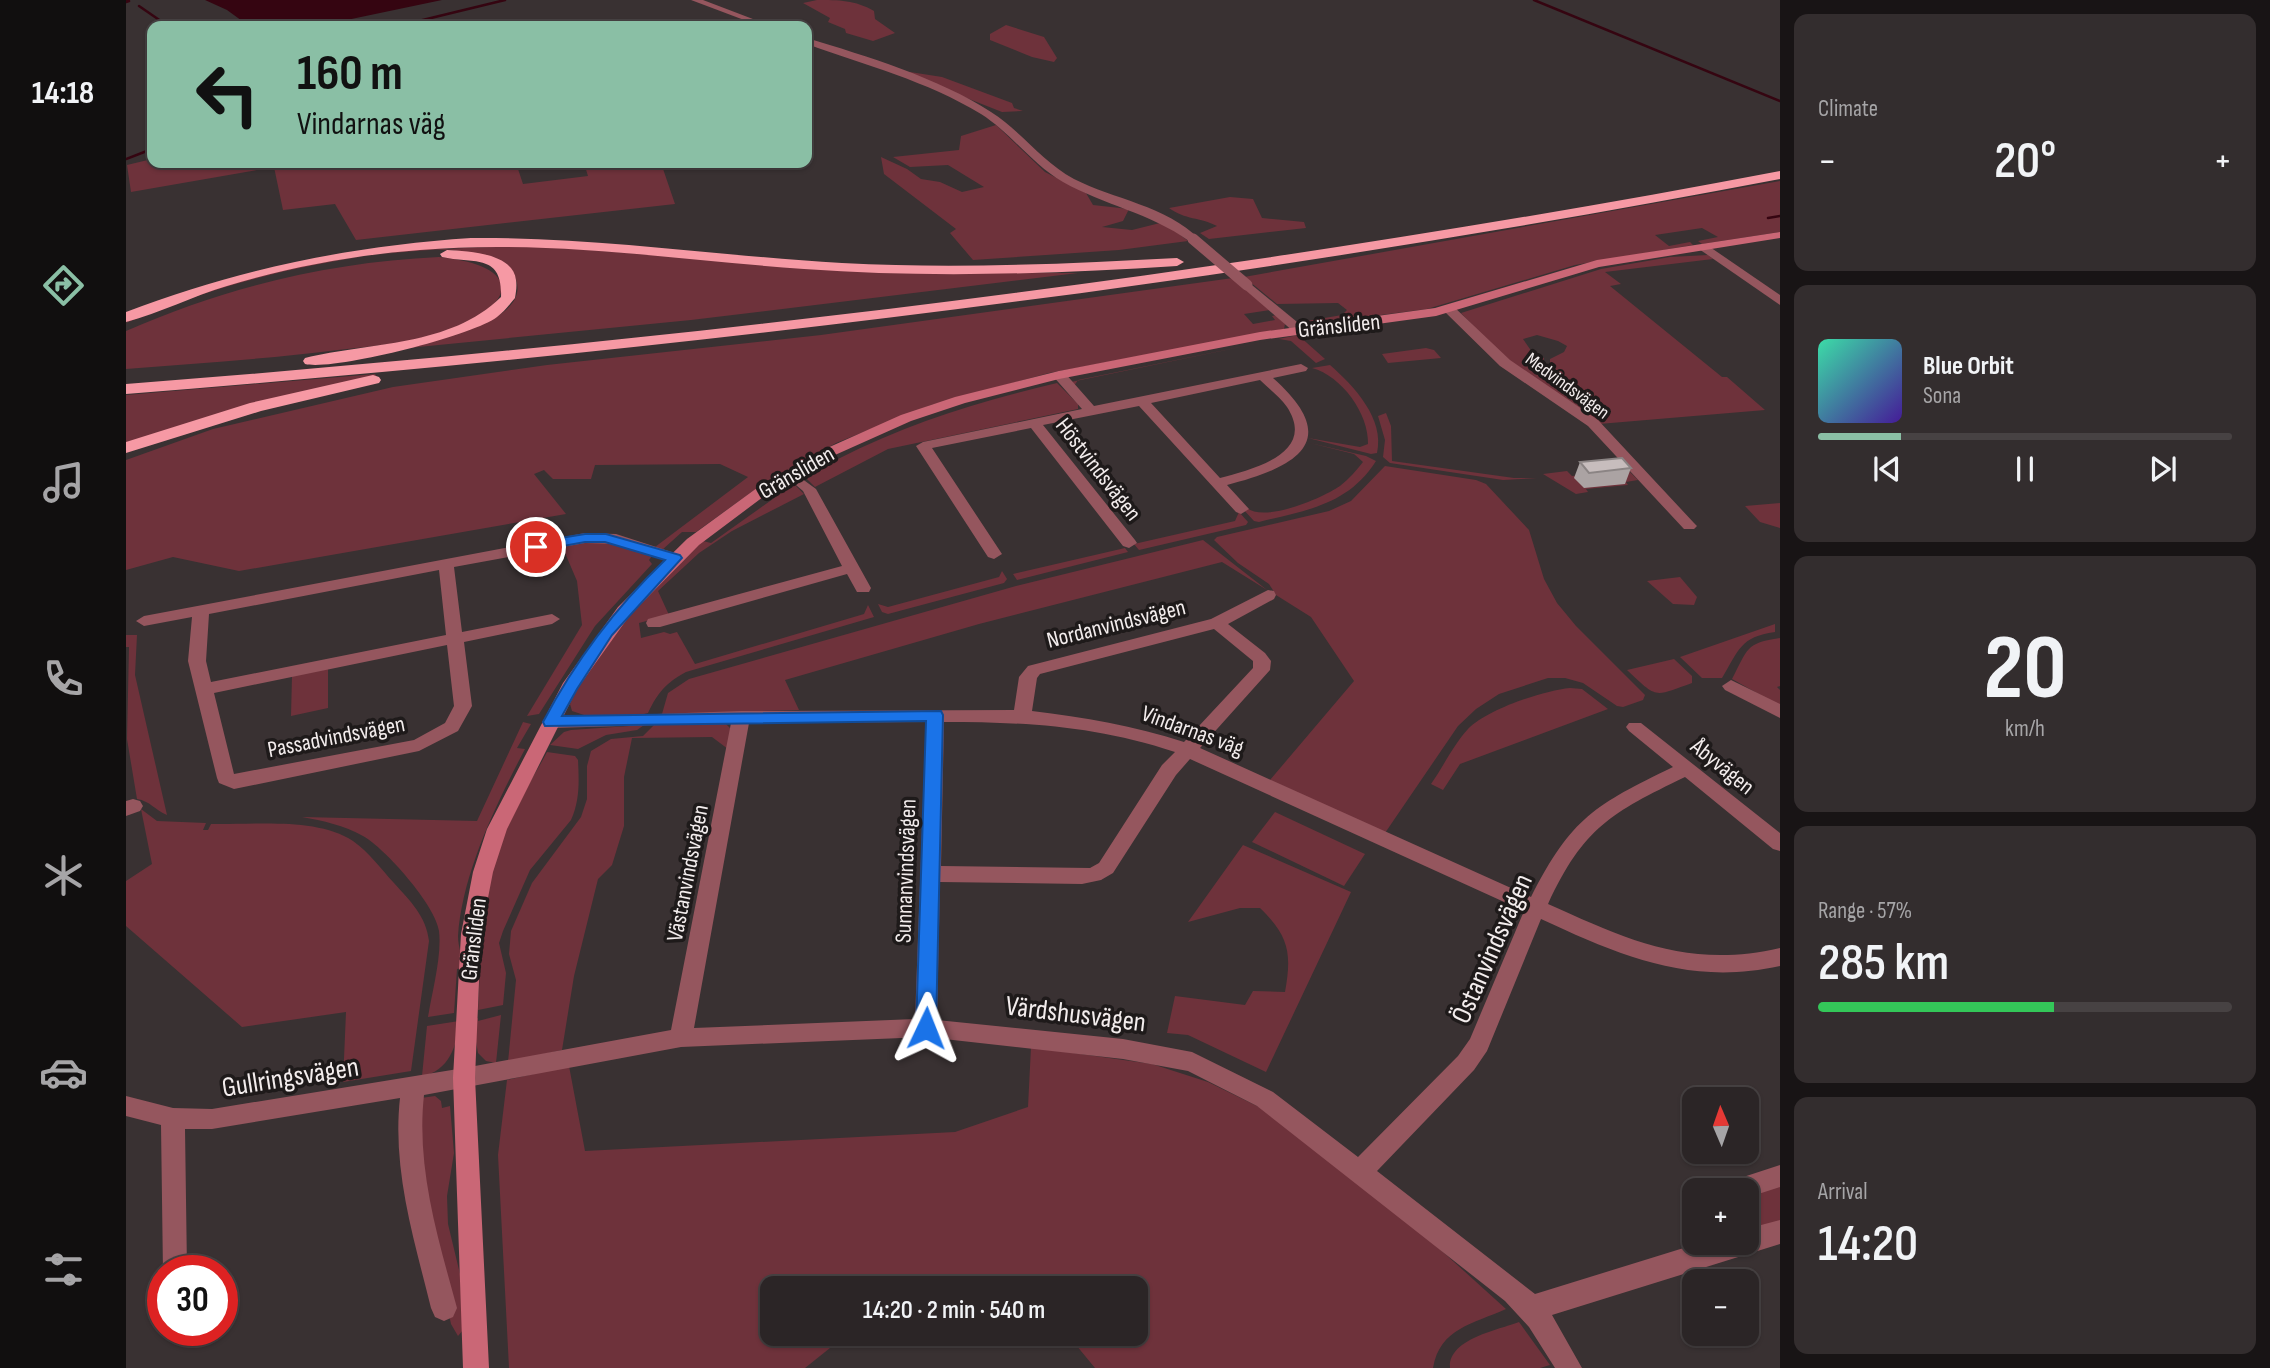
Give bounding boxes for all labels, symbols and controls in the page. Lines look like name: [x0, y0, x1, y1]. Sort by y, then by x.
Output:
text: 160 m: [297, 45, 403, 104]
icon: left: [182, 49, 273, 140]
text: 14:18: [32, 74, 94, 113]
text: Climate: [1818, 95, 1878, 123]
text: Vindarnas väg: [297, 105, 445, 144]
text: 20°: [1994, 130, 2056, 193]
text: −: [1818, 139, 1837, 184]
text: +: [2213, 139, 2232, 184]
icon: directions: [39, 261, 88, 310]
street label: Gränsliden: [1297, 308, 1382, 344]
street label: Medvindsvägen: [1521, 348, 1614, 424]
text: Blue Orbit: [1923, 351, 2014, 382]
text: Sona: [1923, 382, 1961, 410]
street label: Höstvindsvägen: [1049, 413, 1147, 527]
street label: Gränsliden: [754, 440, 839, 506]
icon: previous: [1868, 450, 1906, 488]
icon: pause: [2006, 450, 2044, 488]
icon: next: [2144, 450, 2182, 488]
icon: music: [39, 458, 88, 507]
pin: [506, 517, 566, 577]
icon: arrive: [517, 528, 555, 566]
street label: Nordanvindsvägen: [1044, 593, 1189, 655]
text: 20: [1983, 615, 2067, 724]
icon: phone: [39, 654, 88, 703]
street label: Vindarnas väg: [1138, 700, 1248, 762]
street label: Passadvindsvägen: [265, 710, 407, 764]
text: km/h: [2005, 715, 2045, 743]
street label: Åbyvägen: [1684, 732, 1760, 801]
street label: Sunnanvindsvägen: [889, 799, 923, 944]
street label: Västanvindsvägen: [661, 802, 715, 944]
icon: climate: [39, 851, 88, 900]
street label: Östanvindsvägen: [1445, 869, 1540, 1028]
street label: Gränsliden: [455, 897, 493, 982]
text: Range · 57%: [1818, 897, 1912, 925]
text: 285 km: [1818, 932, 1949, 995]
street label: Värdshusvägen: [1004, 990, 1148, 1039]
position arrow: [889, 991, 963, 1065]
icon: car: [39, 1048, 88, 1097]
street label: Gullringsvägen: [219, 1050, 361, 1105]
north arrow: [1682, 1087, 1759, 1164]
map controls: [1682, 1087, 1759, 1346]
button: +: [1682, 1178, 1759, 1255]
text: Arrival: [1818, 1178, 1867, 1206]
text: 14:20: [1818, 1213, 1918, 1276]
icon: filters: [39, 1245, 88, 1294]
speed limit sign: 30: [147, 1255, 238, 1346]
button: −: [1682, 1269, 1759, 1346]
text: 14:20 · 2 min · 540 m: [863, 1295, 1045, 1326]

